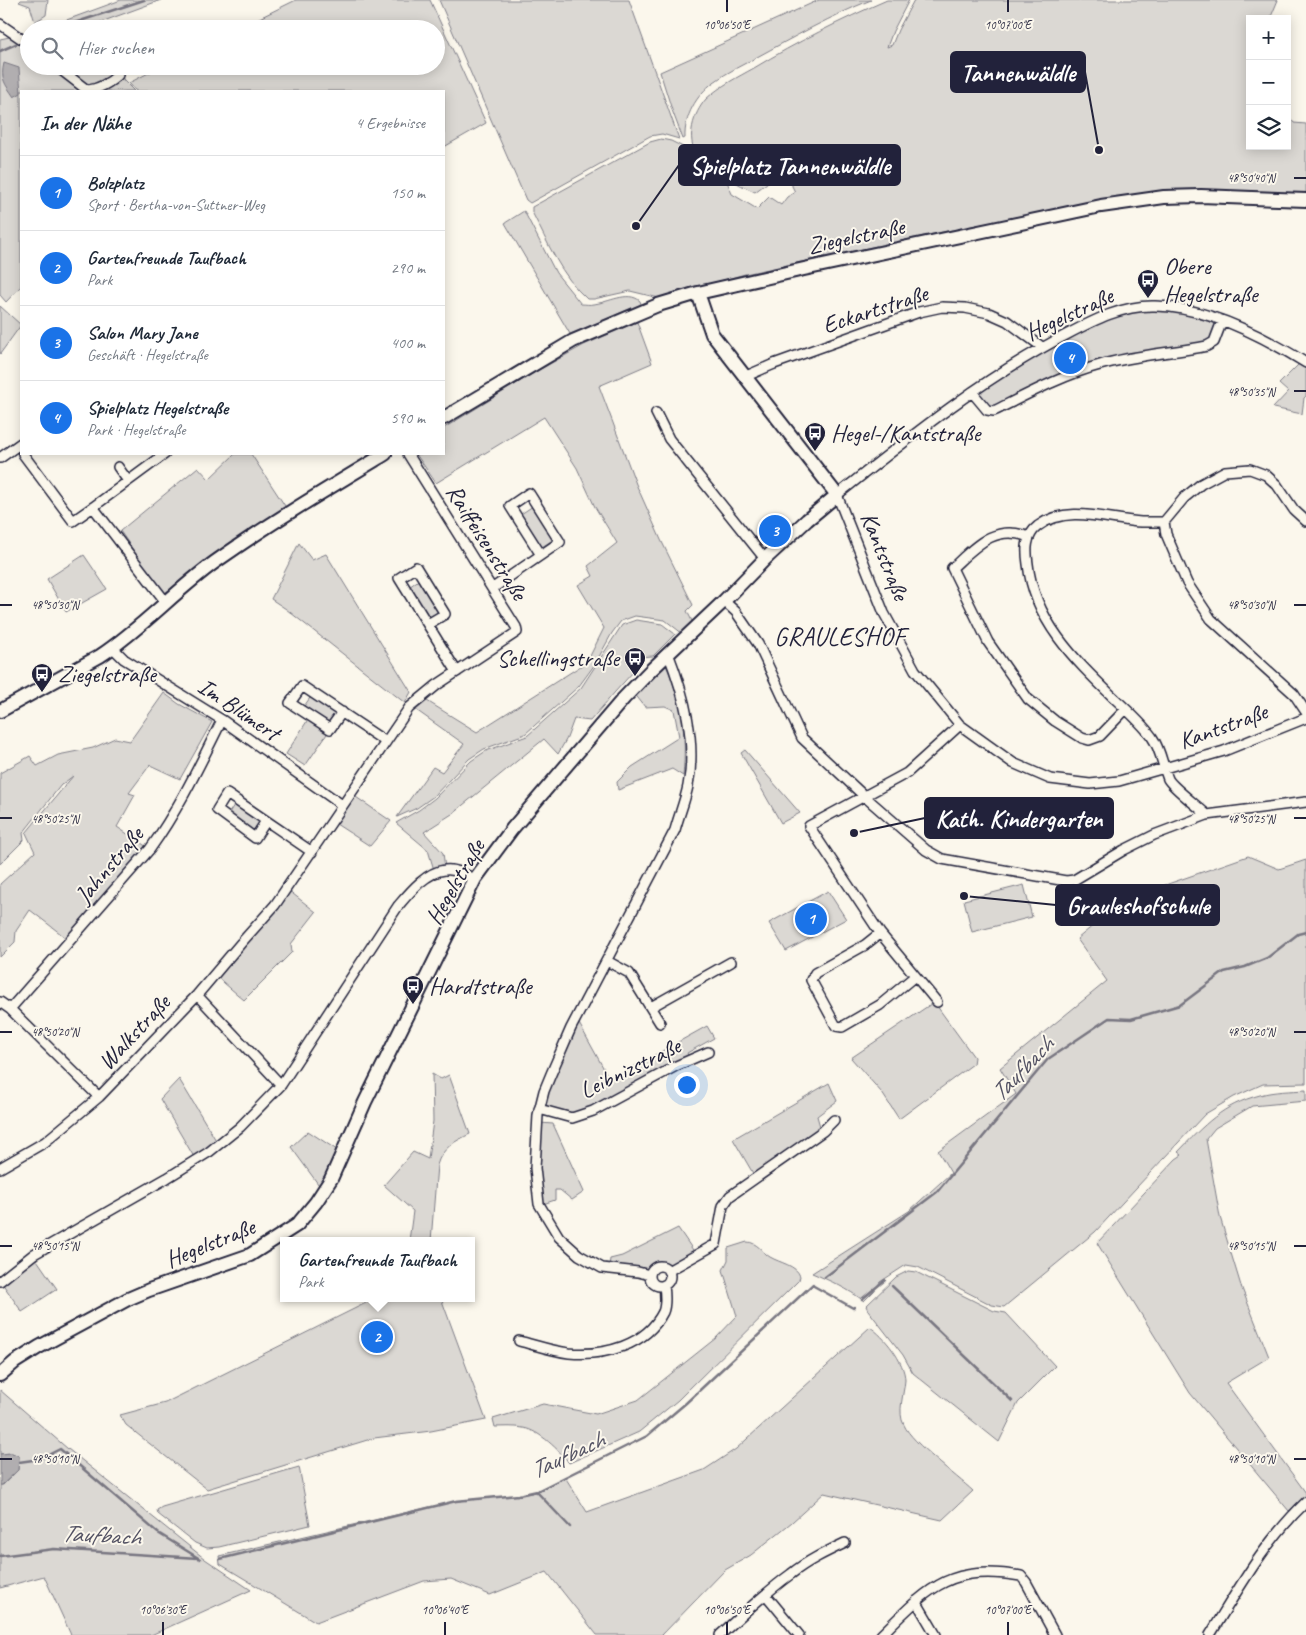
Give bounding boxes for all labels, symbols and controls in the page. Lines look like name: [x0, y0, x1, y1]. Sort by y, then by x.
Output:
map controls: [1246, 15, 1291, 150]
button: +: [1246, 15, 1291, 60]
text: 10°06'50"E: [704, 17, 752, 33]
text: 10°07'00"E: [985, 17, 1033, 33]
search box: [20, 20, 445, 75]
icon: search: [38, 34, 66, 62]
text: Hier suchen: [78, 36, 154, 60]
callout: Tannenwäldle: [951, 52, 1085, 92]
text: Tannenwäldle: [961, 57, 1078, 89]
button: −: [1246, 60, 1291, 105]
button: layers: [1246, 105, 1291, 150]
text: In der Nähe: [40, 110, 130, 136]
text: 4 Ergebnisse: [356, 113, 425, 133]
callout: Spielplatz Tannenwäldle: [679, 145, 900, 185]
text: Spielplatz Tannenwäldle: [690, 150, 893, 182]
text: 48°50'40"N: [1227, 170, 1276, 186]
text: Bolzplatz: [87, 171, 144, 195]
text: 1: [52, 183, 60, 203]
text: 150 m: [391, 183, 425, 203]
text: Sport · Bertha-von-Suttner-Weg: [87, 195, 265, 215]
street label: Ziegelstraße: [805, 211, 909, 261]
text: Gartenfreunde Taufbach: [87, 246, 246, 270]
place label: Obere Hegelstraße: [1164, 251, 1260, 309]
text: 2: [52, 258, 60, 278]
text: 290 m: [391, 258, 425, 278]
bus stop icon: Obere Hegelstraße: [1136, 268, 1160, 299]
text: Park: [87, 270, 112, 290]
street label: Eckartstraße: [819, 277, 933, 340]
street label: Hegelstraße: [1020, 280, 1120, 347]
text: Salon Mary Jane: [87, 321, 198, 345]
text: 3: [52, 333, 60, 353]
text: 400 m: [391, 333, 425, 353]
pin: 4: [1054, 339, 1086, 377]
text: Geschäft · Hegelstraße: [87, 345, 208, 365]
text: 48°50'35"N: [1227, 384, 1276, 400]
text: Spielplatz Hegelstraße: [87, 396, 228, 420]
text: 4: [52, 408, 60, 428]
text: 590 m: [391, 408, 425, 428]
place label: Hegel-/Kantstraße: [831, 418, 983, 448]
text: Park · Hegelstraße: [87, 420, 186, 440]
bus stop icon: Hegel-/Kantstraße: [803, 421, 827, 452]
street label: Raiffeisenstraße: [440, 479, 536, 607]
street label: Kantstraße: [854, 508, 917, 606]
pin: 3: [759, 512, 791, 550]
text: 48°50'30"N: [31, 597, 80, 613]
text: 48°50'30"N: [1227, 597, 1276, 613]
district label: GRAULESHOF: [774, 621, 910, 653]
place label: Schellingstraße: [497, 643, 621, 673]
bus stop icon: Schellingstraße: [623, 646, 647, 677]
place label: Ziegelstraße: [58, 659, 158, 689]
bus stop icon: Ziegelstraße: [30, 662, 54, 693]
street label: Im Blümert: [192, 671, 288, 749]
street label: Kantstraße: [1175, 695, 1273, 756]
callout: Kath. Kindergarten: [925, 798, 1113, 838]
text: Kath. Kindergarten: [935, 803, 1104, 835]
text: 48°50'25"N: [31, 811, 80, 827]
text: 48°50'25"N: [1227, 811, 1276, 827]
street label: Jahnstraße: [68, 819, 151, 910]
street label: Hegelstraße: [419, 832, 493, 930]
callout: Grauleshofschule: [1056, 885, 1219, 925]
text: Grauleshofschule: [1066, 890, 1211, 922]
pin: 1: [795, 900, 827, 938]
place label: Hardtstraße: [429, 971, 534, 1001]
bus stop icon: Hardtstraße: [401, 974, 425, 1005]
street label: Walkstraße: [92, 986, 178, 1076]
text: 48°50'20"N: [31, 1024, 80, 1040]
text: 48°50'20"N: [1227, 1024, 1276, 1040]
water label: Taufbach: [983, 1028, 1063, 1108]
street label: Leibnizstraße: [575, 1030, 687, 1105]
your location: [674, 1072, 700, 1098]
street label: Hegelstraße: [161, 1211, 261, 1274]
popup: [280, 1237, 475, 1302]
text: 48°50'15"N: [31, 1238, 80, 1254]
text: 48°50'15"N: [1227, 1238, 1276, 1254]
text: Gartenfreunde Taufbach: [298, 1248, 457, 1272]
text: Park: [298, 1272, 324, 1292]
pin: 2: [361, 1318, 393, 1356]
water label: Taufbach: [525, 1423, 612, 1486]
text: 48°50'10"N: [31, 1451, 80, 1467]
text: 48°50'10"N: [1227, 1451, 1276, 1467]
water label: Taufbach: [61, 1517, 144, 1553]
text: 10°06'30"E: [140, 1602, 188, 1618]
text: 10°06'40"E: [422, 1602, 470, 1618]
text: 10°06'50"E: [704, 1602, 752, 1618]
text: 10°07'00"E: [985, 1602, 1033, 1618]

